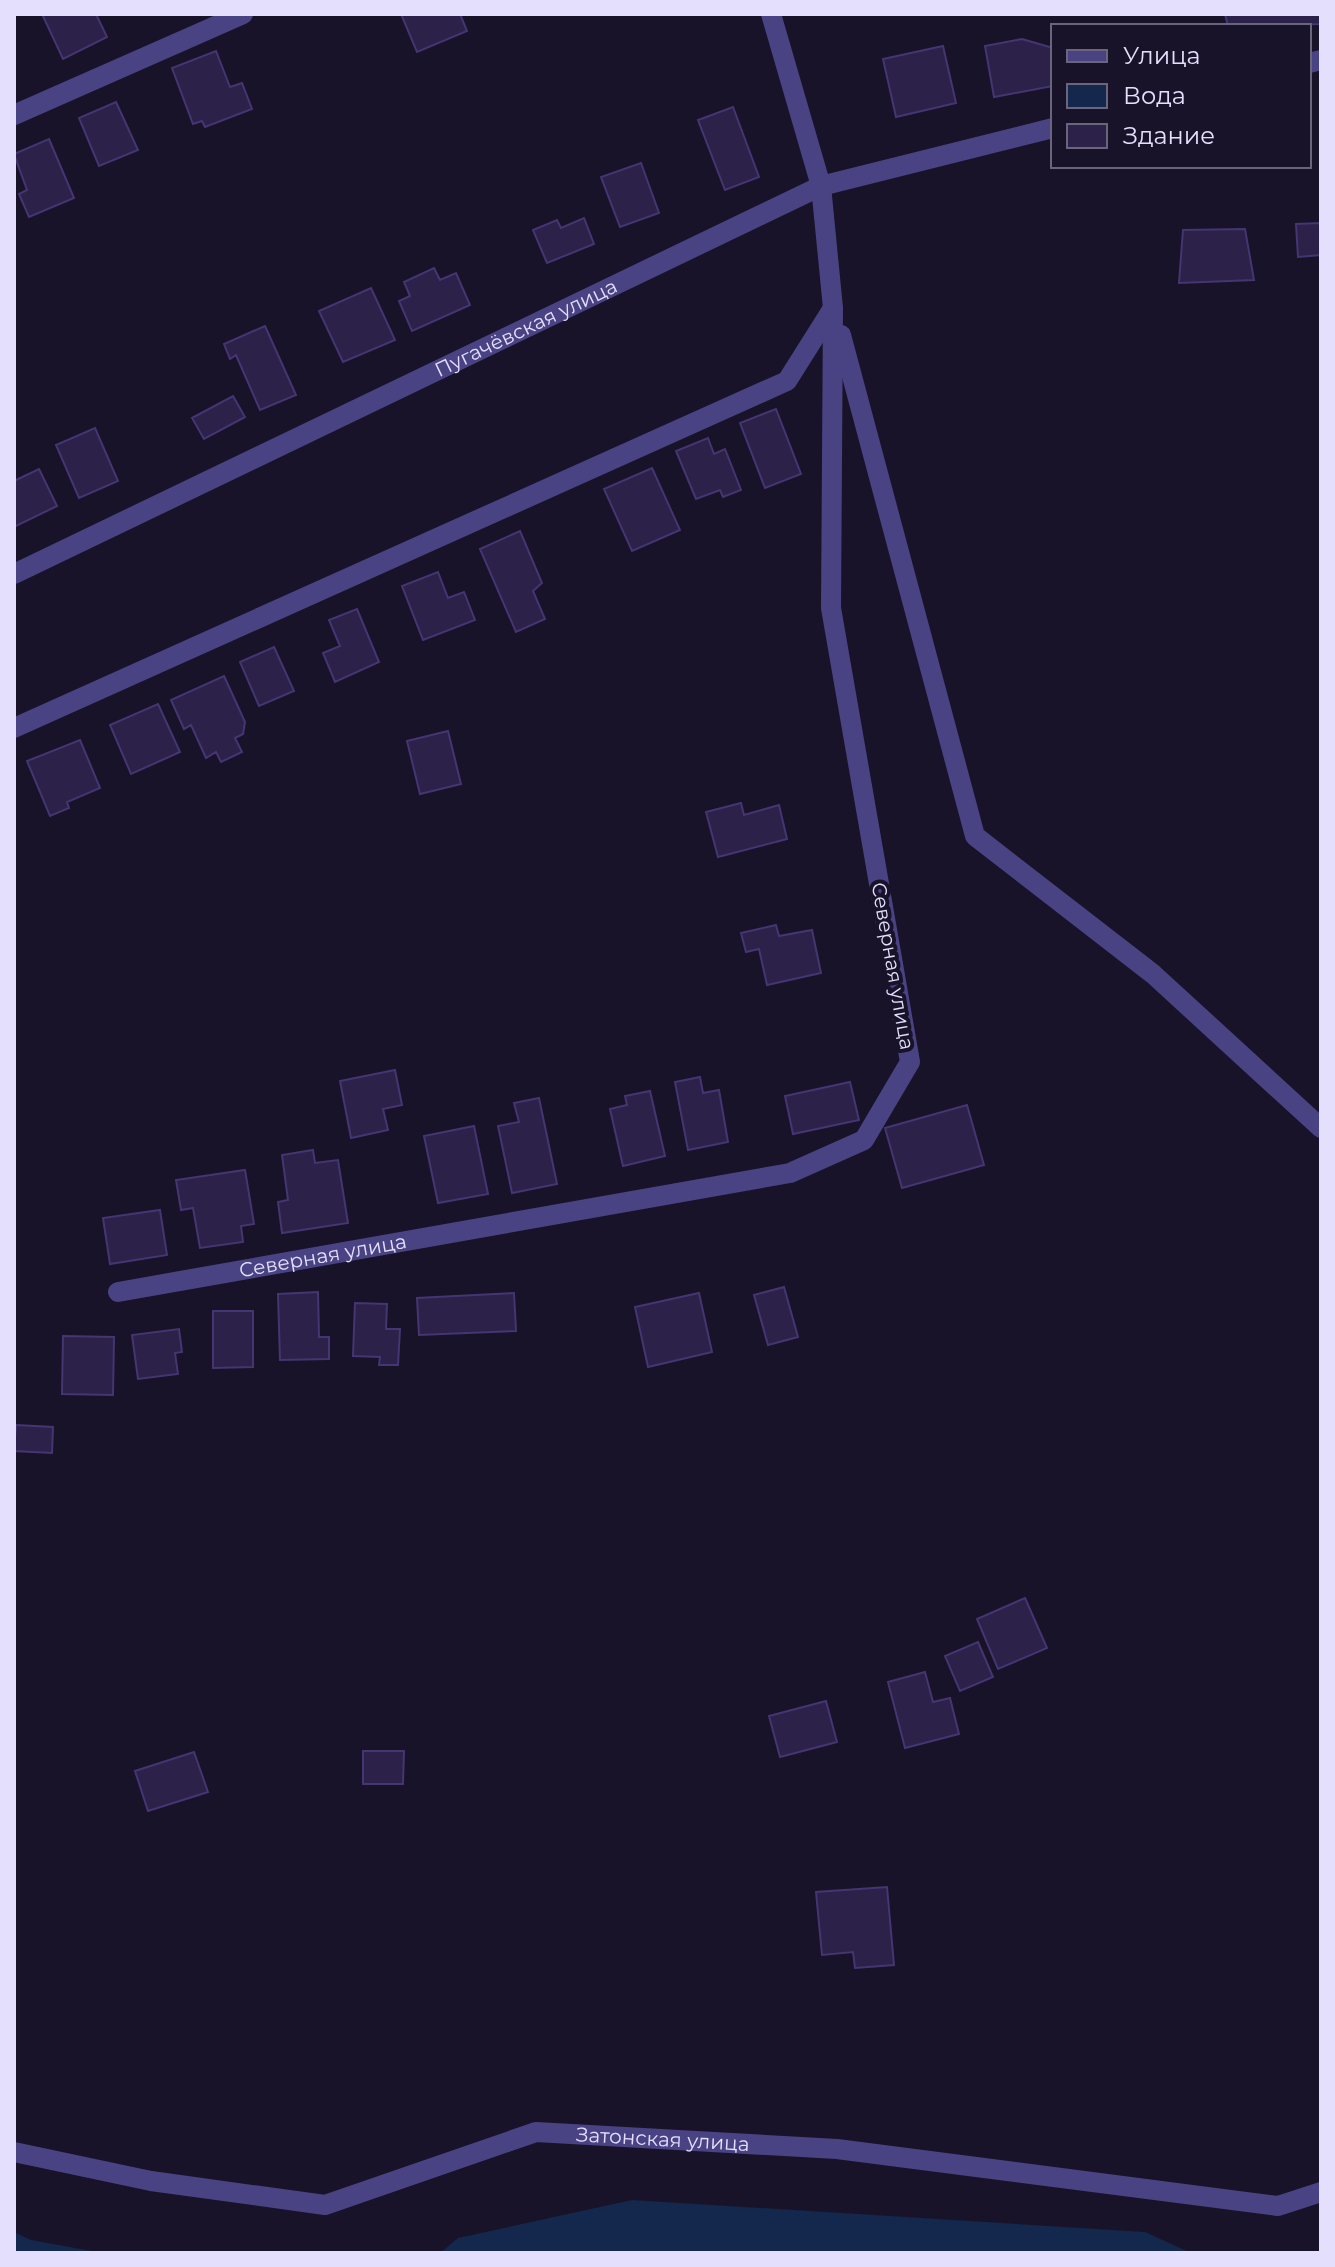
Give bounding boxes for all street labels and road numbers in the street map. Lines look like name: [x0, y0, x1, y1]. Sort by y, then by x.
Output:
street label: Пугачёвская улица: [431, 274, 621, 382]
street label: Северная улица: [866, 880, 920, 1052]
street label: Северная улица: [237, 1229, 408, 1282]
street label: Затонская улица: [576, 2122, 750, 2156]

